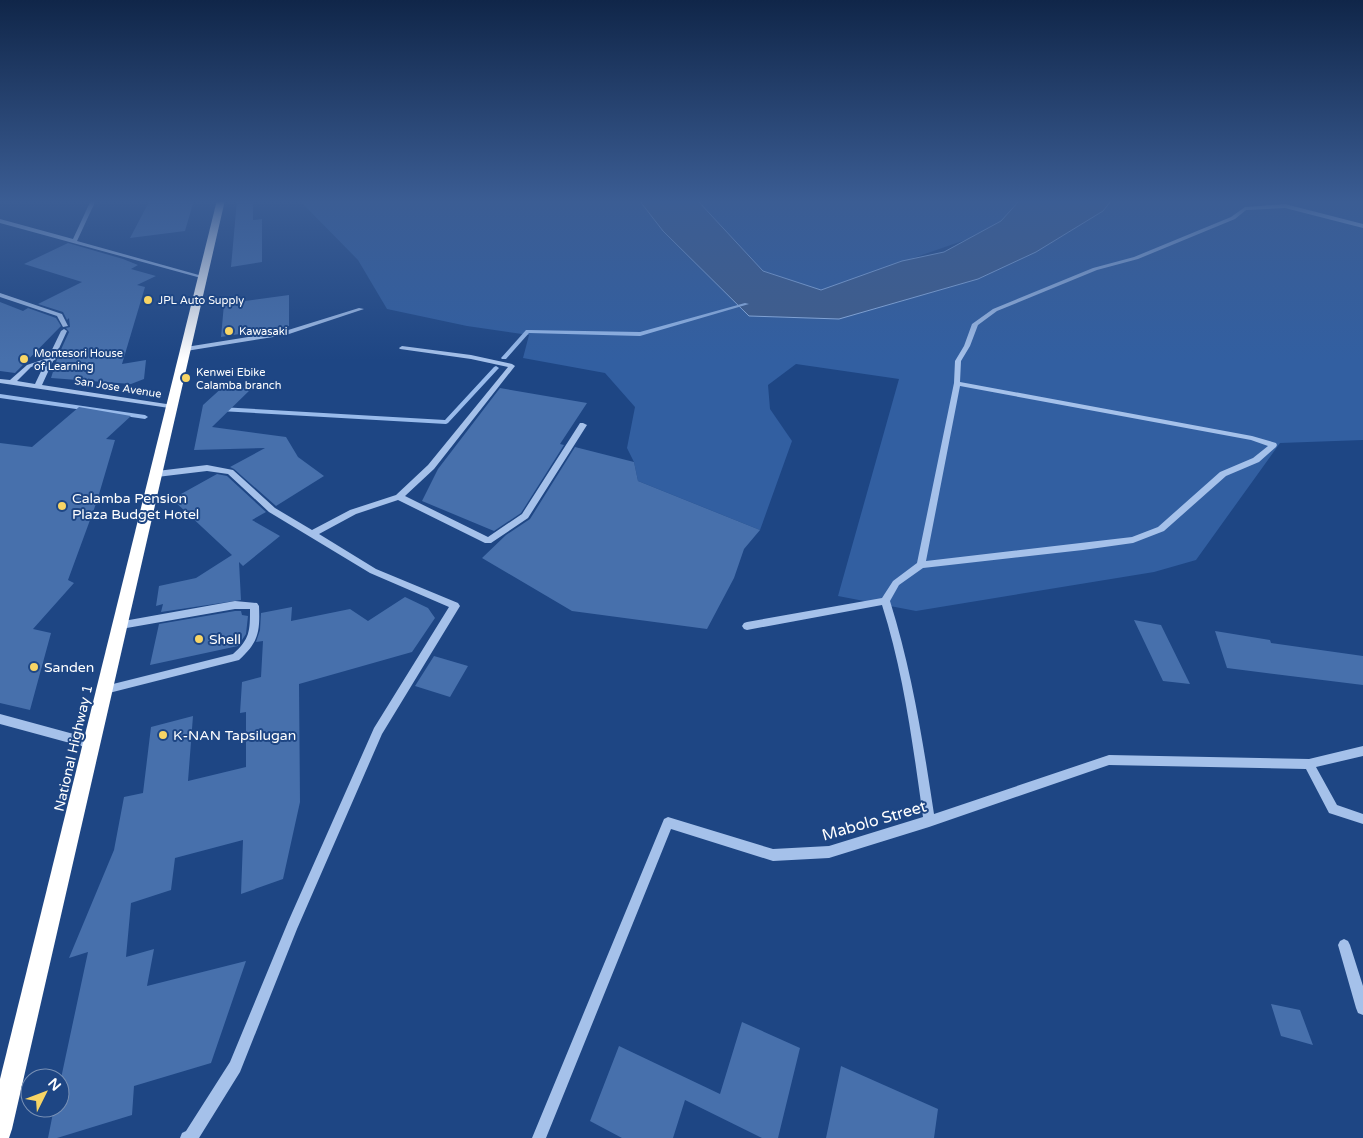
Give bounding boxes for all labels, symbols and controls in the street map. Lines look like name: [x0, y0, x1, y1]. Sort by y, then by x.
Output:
marker: JPL Auto Supply: [142, 294, 154, 306]
place label: JPL Auto Supply: [158, 294, 244, 307]
marker: Kawasaki: [223, 325, 235, 337]
place label: Kawasaki: [239, 325, 287, 338]
place label: Montesori House of Learning: [34, 347, 123, 373]
marker: Montesori House of Learning: [18, 353, 30, 365]
place label: Kenwei Ebike Calamba branch: [196, 366, 281, 392]
marker: Kenwei Ebike Calamba branch: [180, 372, 192, 384]
street label: San Jose Avenue: [73, 374, 162, 401]
place label: Calamba Pension Plaza Budget Hotel: [72, 490, 199, 523]
marker: Calamba Pension Plaza Budget Hotel: [56, 500, 68, 512]
place label: Shell: [209, 631, 241, 648]
marker: Shell: [193, 633, 205, 645]
place label: Sanden: [44, 659, 94, 676]
marker: Sanden: [28, 661, 40, 673]
street label: National Highway 1: [51, 683, 96, 813]
place label: K-NAN Tapsilugan: [173, 727, 296, 744]
marker: K-NAN Tapsilugan: [157, 729, 169, 741]
street label: Mabolo Street: [820, 796, 929, 845]
north arrow: [20, 1068, 70, 1118]
text: N: [44, 1075, 64, 1095]

